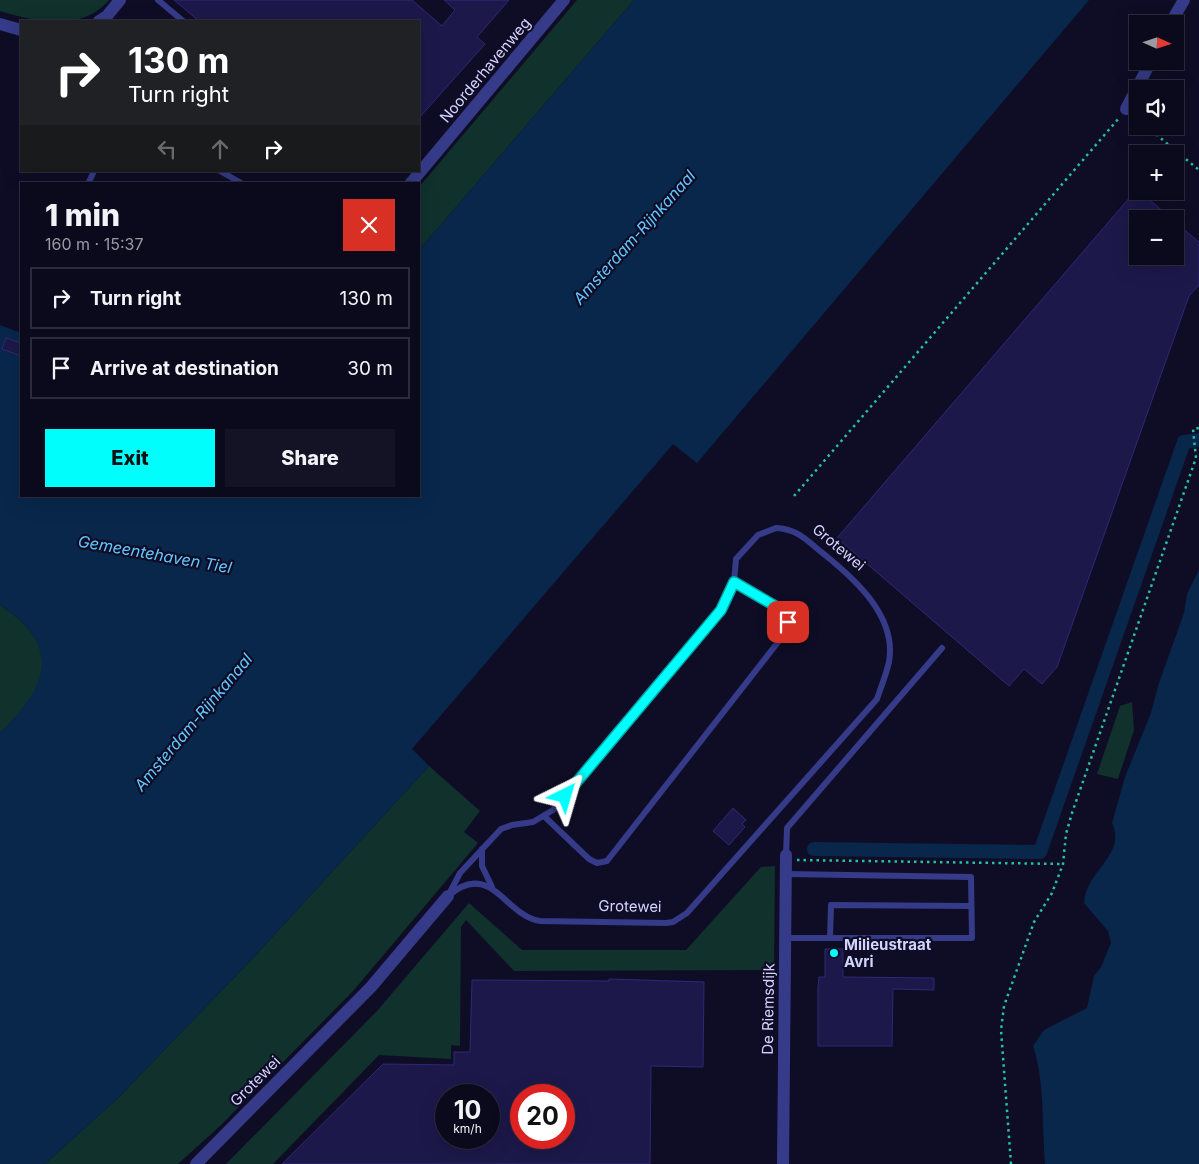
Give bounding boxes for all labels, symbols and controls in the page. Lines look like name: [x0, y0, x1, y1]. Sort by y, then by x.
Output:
street label: Noorderhavenweg: [436, 14, 534, 126]
north arrow: [1129, 15, 1184, 70]
map controls: [1129, 15, 1184, 265]
text: 130 m: [128, 39, 230, 81]
icon: right: [45, 40, 110, 105]
button: sound: [1129, 80, 1184, 135]
text: Turn right: [128, 81, 229, 107]
icon: left: [153, 135, 181, 163]
icon: ahead: [206, 135, 234, 163]
icon: right: [259, 135, 287, 163]
button: +: [1129, 145, 1184, 200]
water label: Amsterdam-Rijnkanaal: [568, 166, 699, 309]
text: 1 min: [45, 197, 120, 233]
button: close: [343, 199, 395, 251]
button: −: [1129, 210, 1184, 265]
text: 160 m · 15:37: [45, 234, 143, 254]
icon: right: [47, 284, 75, 312]
text: Turn right: [90, 287, 181, 310]
text: 130 m: [340, 287, 393, 310]
icon: arrive: [47, 354, 75, 382]
text: Arrive at destination: [90, 357, 279, 380]
text: 30 m: [347, 357, 393, 380]
button: Exit: [45, 429, 215, 487]
button: Share: [225, 429, 395, 487]
street label: Grotewei: [809, 519, 869, 575]
water label: Gemeentehaven Tiel: [77, 531, 233, 577]
pin: [767, 601, 809, 643]
icon: arrive: [774, 608, 802, 636]
water label: Amsterdam-Rijnkanaal: [129, 649, 256, 796]
position arrow: [538, 769, 590, 821]
street label: Grotewei: [598, 896, 662, 916]
place label: Milieustraat Avri: [844, 935, 932, 971]
marker: Milieustraat Avri: [828, 947, 840, 959]
street label: De Riemsdijk: [758, 962, 778, 1055]
street label: Grotewei: [226, 1052, 284, 1110]
speed limit sign: 20: [510, 1084, 575, 1149]
text: 10: [454, 1095, 481, 1125]
text: km/h: [453, 1121, 482, 1136]

